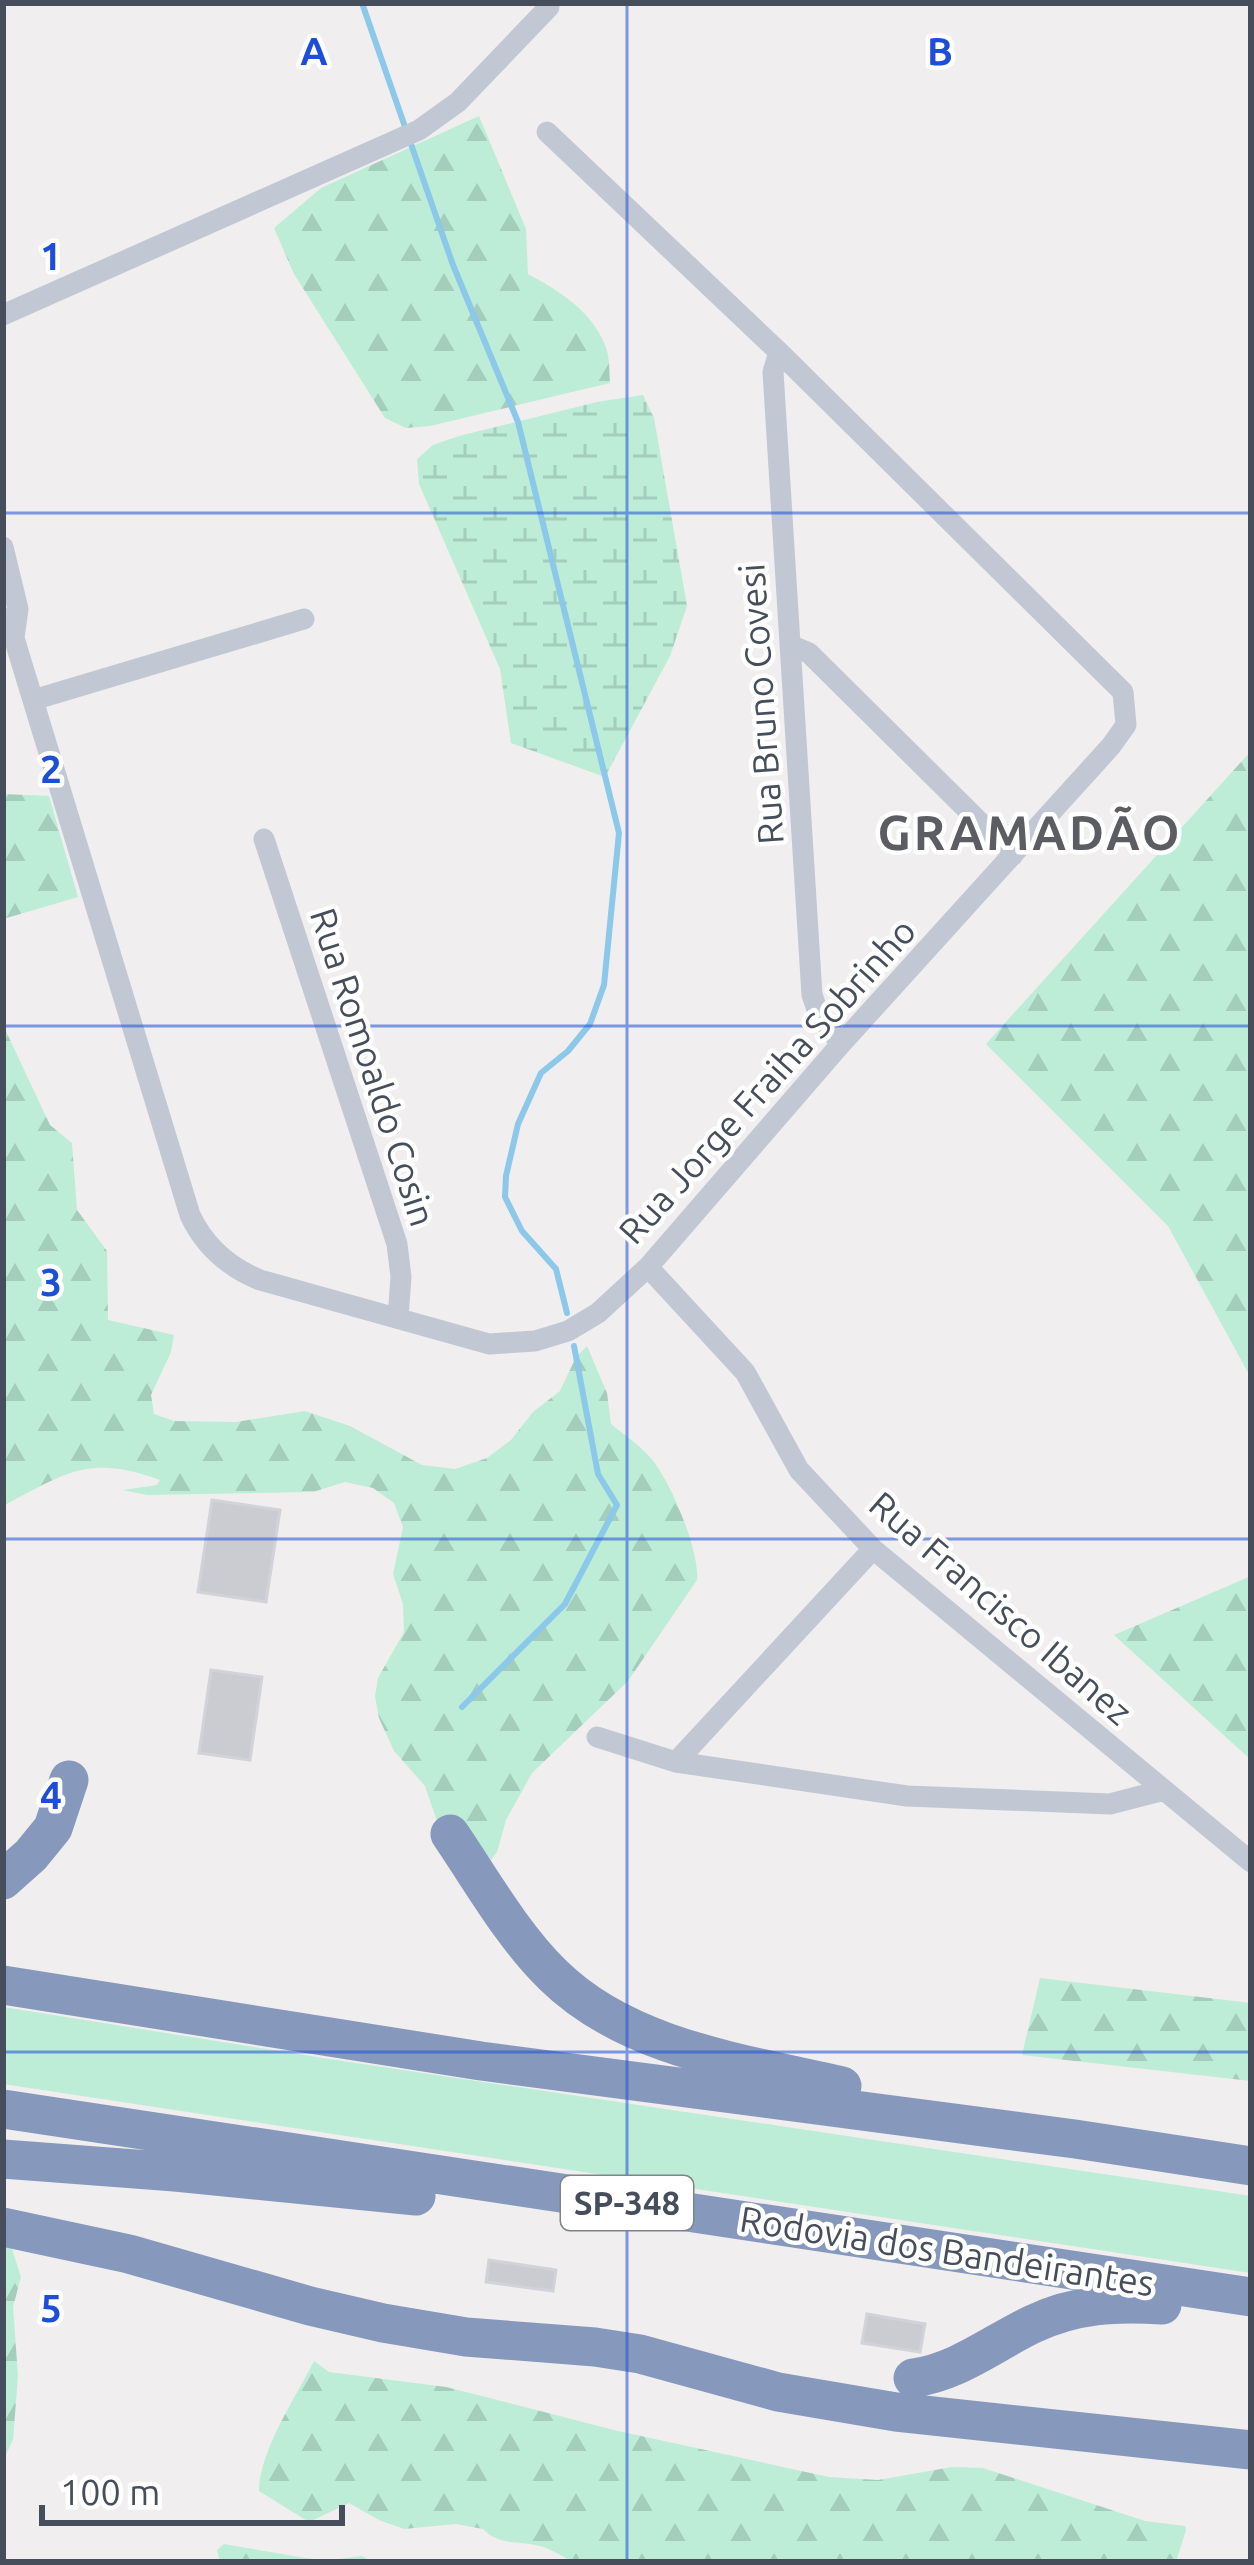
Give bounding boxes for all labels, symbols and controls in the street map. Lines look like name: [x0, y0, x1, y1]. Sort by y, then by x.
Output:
text: A: [300, 29, 328, 72]
text: B: [927, 29, 953, 72]
text: 1: [40, 234, 62, 277]
street label: Rua Bruno Covesi: [730, 562, 791, 846]
text: 2: [40, 747, 62, 790]
district label: GRAMADÃO: [878, 805, 1182, 859]
street label: Rua Romoaldo Cosin: [303, 903, 444, 1231]
street label: Rua Jorge Fraiha Sobrinho: [610, 910, 923, 1252]
text: 3: [40, 1260, 62, 1303]
street label: Rua Francisco Ibanez: [862, 1483, 1141, 1733]
text: 4: [40, 1773, 62, 1816]
road number: SP-348: [561, 2176, 693, 2230]
street label: Rodovia dos Bandeirantes: [737, 2198, 1157, 2303]
text: 5: [40, 2286, 62, 2329]
scale bar: [42, 2451, 342, 2525]
text: 100 m: [60, 2471, 160, 2512]

